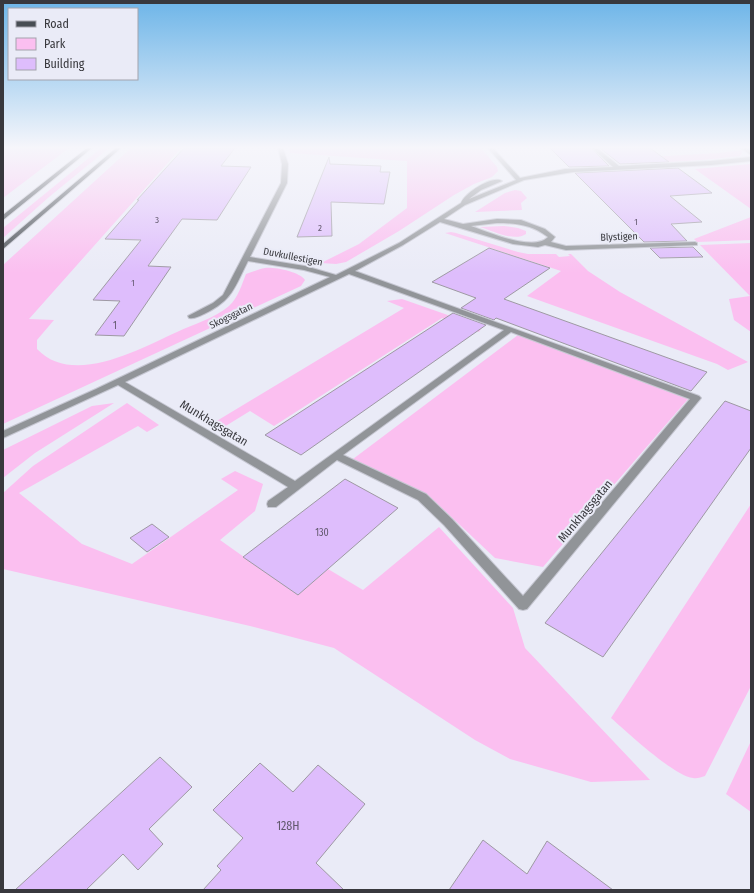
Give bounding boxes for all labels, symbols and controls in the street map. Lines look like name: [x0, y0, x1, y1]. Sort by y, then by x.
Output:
legend: [8, 8, 138, 80]
text: Road: [44, 17, 69, 31]
text: Park: [44, 37, 66, 51]
text: Building: [44, 57, 85, 71]
house number: 3: [155, 215, 159, 225]
house number: 1: [634, 217, 638, 227]
house number: 2: [318, 223, 322, 233]
street label: Blystigen: [600, 230, 638, 244]
street label: Duvkullestigen: [262, 245, 324, 269]
house number: 1: [131, 278, 135, 288]
street label: Skogsgatan: [207, 300, 255, 332]
house number: 1: [113, 320, 117, 332]
street label: Munkhagsgatan: [177, 397, 251, 449]
street label: Munkhagsgatan: [555, 477, 615, 545]
house number: 130: [315, 527, 329, 539]
house number: 128H: [276, 819, 300, 833]

